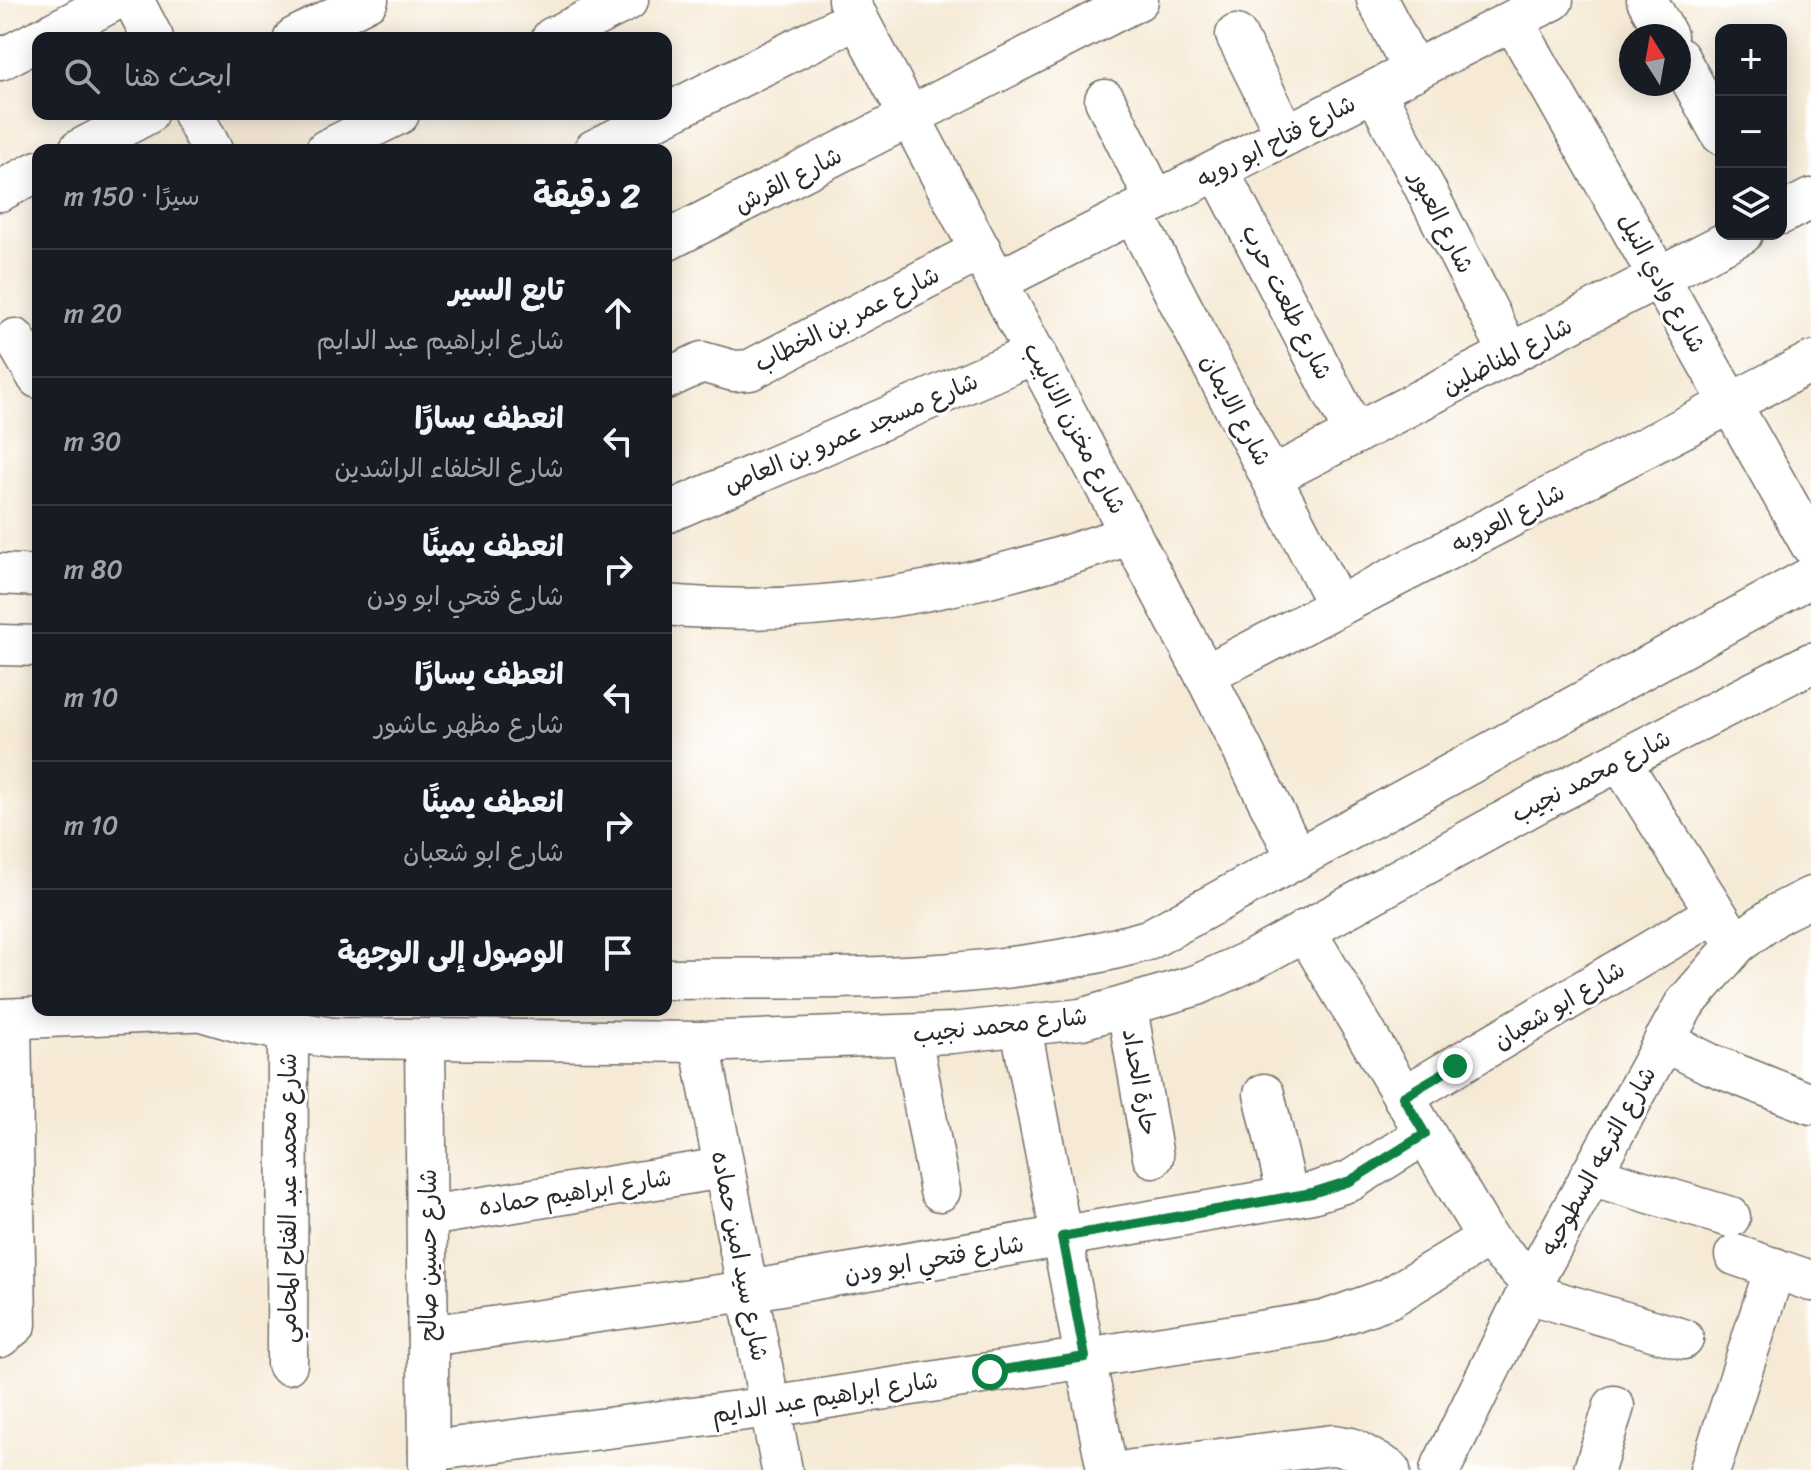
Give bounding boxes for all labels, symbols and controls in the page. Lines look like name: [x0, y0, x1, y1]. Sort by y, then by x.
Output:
north arrow: [1619, 24, 1691, 96]
map controls: [1715, 24, 1787, 240]
button: +: [1715, 24, 1787, 96]
search box: [32, 32, 672, 120]
text: ابحث هنا: [124, 49, 232, 103]
icon: search: [60, 54, 104, 98]
street label: شارع فتاح ابو رويه: [1189, 83, 1363, 199]
button: −: [1715, 96, 1787, 168]
street label: شارع القرش: [726, 135, 850, 225]
street label: شارع العبور: [1397, 161, 1486, 281]
text: 2 دقيقة: [533, 166, 640, 226]
button: layers: [1715, 168, 1787, 240]
text: سيرًا · 150 m: [64, 173, 200, 219]
street label: شارع وادي النيل: [1606, 205, 1718, 361]
street label: شارع طلعت حرب: [1230, 217, 1344, 387]
street label: شارع عمر بن الخطاب: [747, 254, 947, 384]
text: تابع السير: [449, 263, 564, 317]
text: 20 m: [64, 290, 122, 336]
icon: ahead: [596, 291, 640, 335]
street label: شارع المناضلين: [1434, 305, 1580, 407]
text: شارع ابراهيم عبد الدايم: [317, 317, 564, 363]
street label: شارع مخزن الانابيب: [1012, 334, 1138, 522]
street label: شارع الايمان: [1189, 346, 1283, 474]
street label: شارع مسجد عمرو بن العاص: [717, 360, 985, 506]
text: انعطف يسارًا: [414, 391, 564, 445]
text: 30 m: [64, 418, 121, 464]
icon: left: [596, 419, 640, 463]
text: شارع الخلفاء الراشدين: [334, 445, 564, 491]
street label: شارع العروبه: [1443, 471, 1573, 565]
text: انعطف يمينًا: [422, 519, 564, 573]
text: 80 m: [64, 546, 123, 592]
icon: right: [596, 547, 640, 591]
text: شارع فتحي ابو ودن: [367, 573, 564, 619]
text: انعطف يسارًا: [414, 647, 564, 701]
text: 10 m: [64, 674, 118, 720]
icon: left: [596, 675, 640, 719]
text: شارع مظهر عاشور: [375, 701, 564, 747]
street label: شارع محمد نجيب: [1504, 718, 1678, 834]
text: انعطف يمينًا: [422, 775, 564, 829]
text: 10 m: [64, 802, 118, 848]
icon: right: [596, 803, 640, 847]
text: شارع ابو شعبان: [403, 829, 564, 875]
text: الوصول إلى الوجهة: [337, 926, 564, 980]
icon: arrive: [596, 931, 640, 975]
street label: شارع ابو شعبان: [1485, 949, 1633, 1061]
street label: شارع محمد نجيب: [911, 995, 1089, 1055]
street label: حارة الحداد: [1110, 1025, 1170, 1139]
route end: [1437, 1048, 1473, 1084]
street label: شارع محمد عبد الفتاح المحامي: [267, 1053, 309, 1343]
street label: شارع الترعه السطوحيه: [1528, 1058, 1668, 1264]
street label: شارع سيد امين حماده: [699, 1147, 781, 1365]
street label: شارع ابراهيم حماده: [475, 1156, 675, 1228]
street label: شارع حسين صالح: [407, 1169, 449, 1341]
street label: شارع فتحي ابو ودن: [841, 1223, 1027, 1295]
route start: [972, 1354, 1008, 1390]
street label: شارع ابراهيم عبد الدايم: [709, 1358, 941, 1436]

